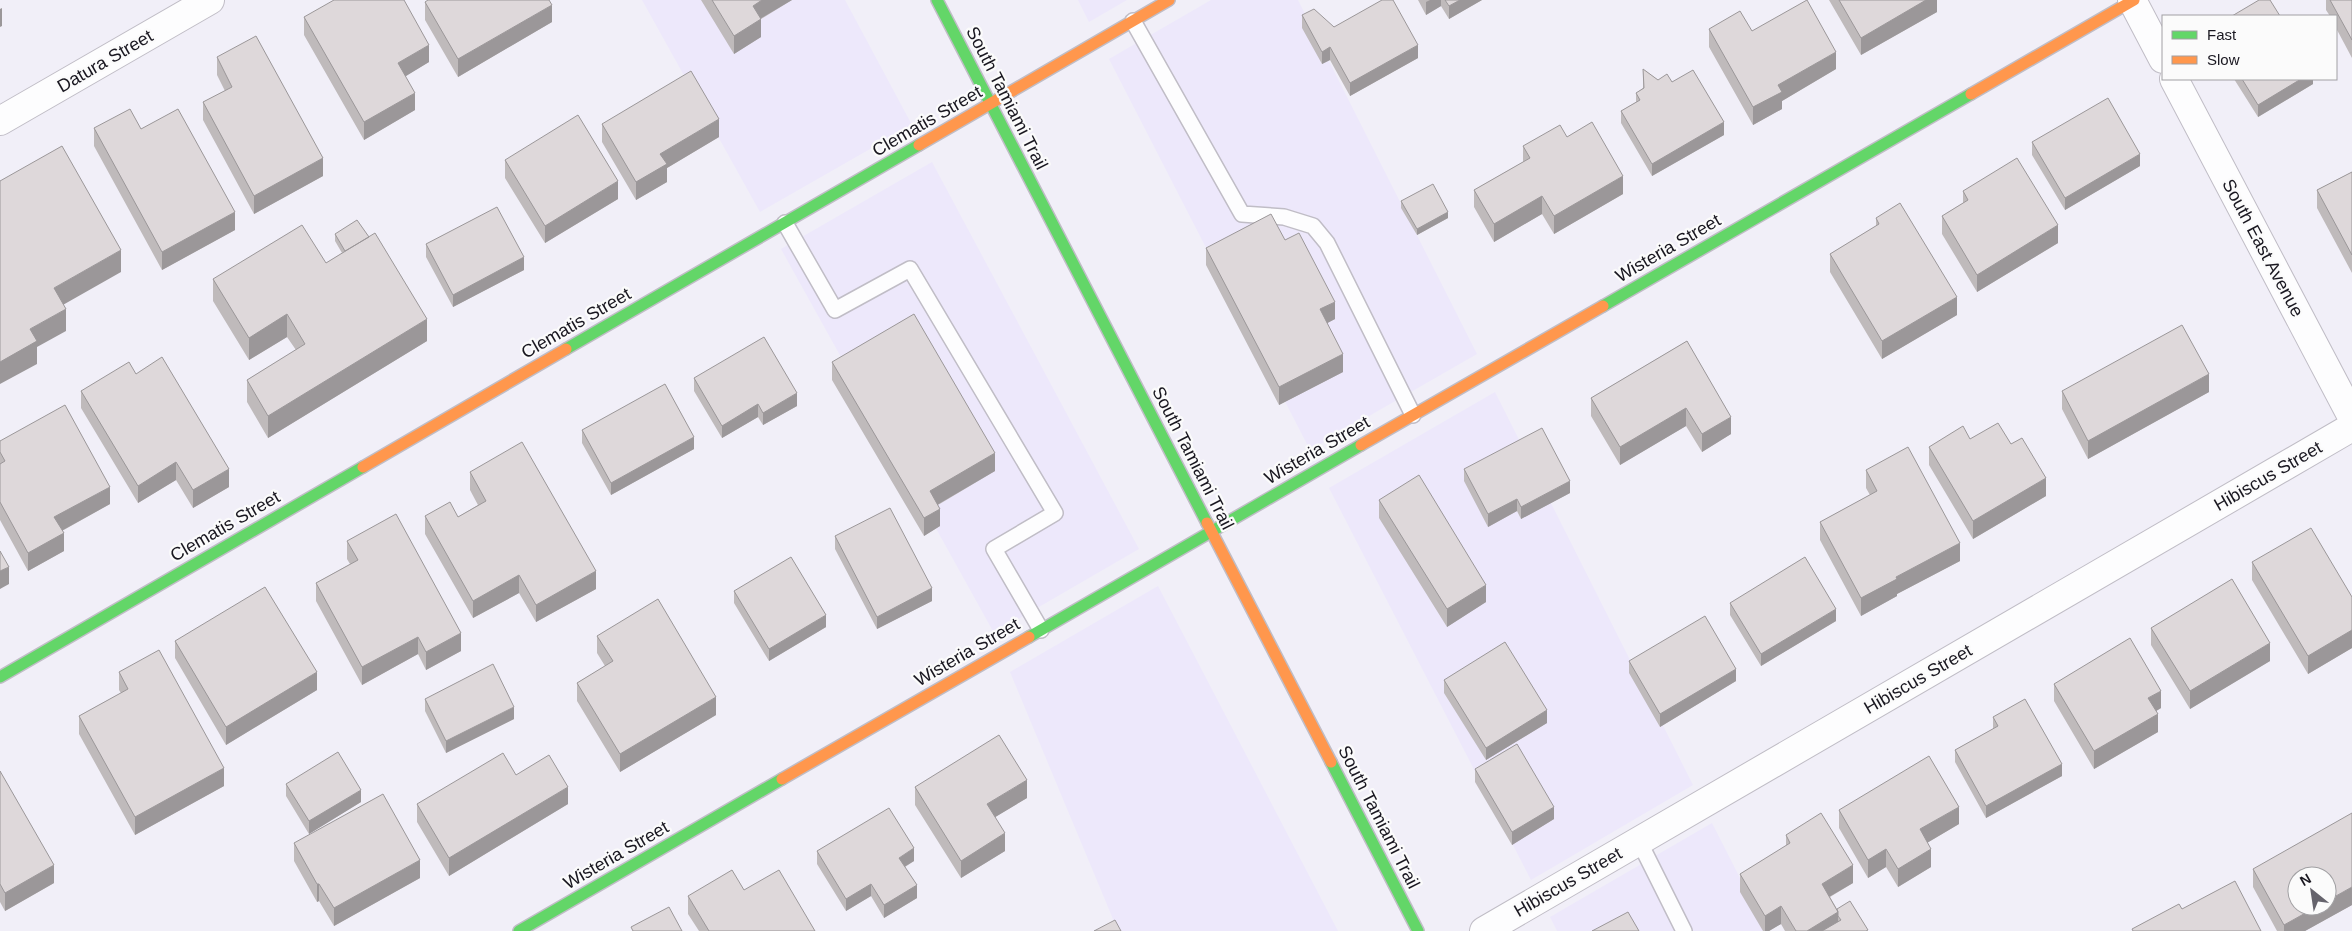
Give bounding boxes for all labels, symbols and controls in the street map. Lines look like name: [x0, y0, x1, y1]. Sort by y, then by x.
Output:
legend: [2162, 15, 2337, 80]
street label: South Tamiami Trail: [962, 23, 1052, 173]
street label: Datura Street: [54, 26, 156, 96]
text: Fast: [2207, 26, 2237, 43]
text: Slow: [2207, 51, 2240, 68]
street label: Clematis Street: [869, 82, 985, 160]
street label: South East Avenue: [2218, 176, 2308, 320]
street label: Wisteria Street: [1612, 210, 1724, 286]
street label: Clematis Street: [518, 284, 634, 362]
street label: South Tamiami Trail: [1148, 383, 1238, 533]
street label: Wisteria Street: [1261, 412, 1373, 488]
street label: Hibiscus Street: [2211, 437, 2325, 515]
street label: Clematis Street: [167, 487, 283, 565]
street label: Wisteria Street: [911, 614, 1023, 690]
street label: Hibiscus Street: [1861, 640, 1975, 718]
street label: South Tamiami Trail: [1334, 742, 1424, 892]
street label: Wisteria Street: [560, 817, 672, 893]
street label: Hibiscus Street: [1511, 843, 1625, 921]
north arrow: [2287, 866, 2337, 916]
text: N: [2297, 870, 2314, 889]

